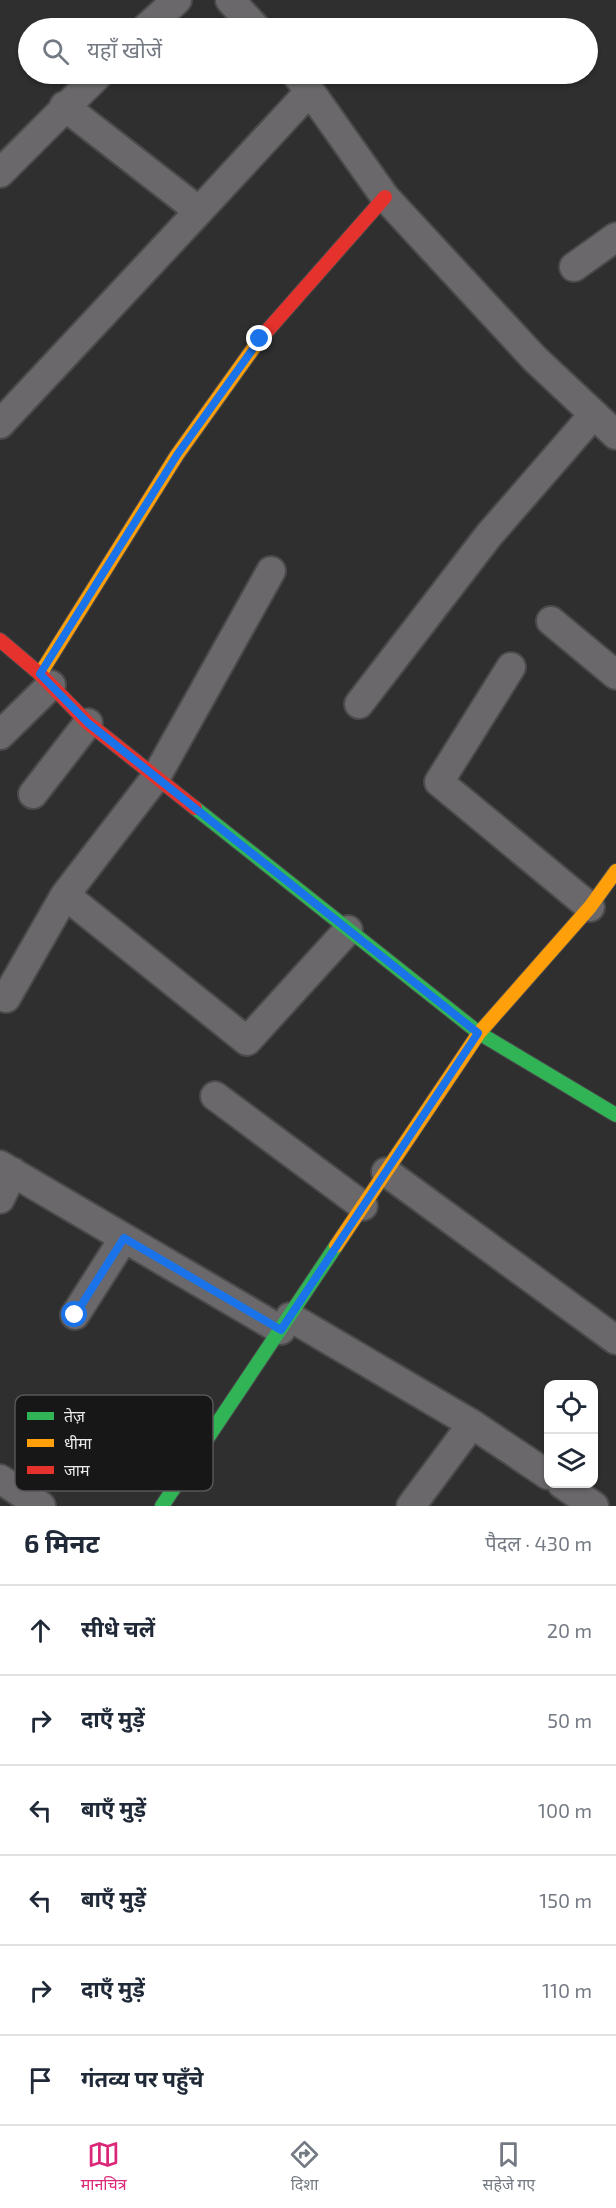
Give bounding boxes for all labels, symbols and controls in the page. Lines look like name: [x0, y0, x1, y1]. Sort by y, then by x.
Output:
search box: [18, 18, 598, 84]
icon: search: [39, 35, 72, 68]
text: यहाँ खोजें: [87, 36, 162, 62]
route end: [246, 325, 272, 351]
route start: [61, 1301, 87, 1327]
map controls: [544, 1380, 598, 1488]
button: locate: [544, 1380, 598, 1434]
legend: [15, 1395, 213, 1491]
text: तेज़: [64, 1406, 86, 1425]
text: धीमा: [64, 1433, 93, 1452]
button: layers: [544, 1434, 598, 1488]
text: जाम: [64, 1460, 90, 1479]
text: 6 मिनट: [24, 1527, 100, 1558]
text: पैदल · 430 m: [485, 1531, 592, 1555]
icon: ahead: [24, 1614, 57, 1647]
text: सीधे चलें: [81, 1615, 155, 1641]
text: 20 m: [547, 1618, 592, 1642]
icon: right: [24, 1704, 57, 1737]
text: दाएँ मुड़ें: [81, 1705, 145, 1731]
text: 50 m: [547, 1708, 592, 1732]
icon: left: [24, 1794, 57, 1827]
text: बाएँ मुड़ें: [81, 1795, 146, 1821]
text: 100 m: [538, 1798, 592, 1822]
icon: left: [24, 1884, 57, 1917]
text: बाएँ मुड़ें: [81, 1885, 146, 1911]
text: 150 m: [539, 1888, 592, 1912]
icon: right: [24, 1974, 57, 2007]
text: दाएँ मुड़ें: [81, 1975, 145, 2001]
text: 110 m: [542, 1978, 592, 2002]
icon: arrive: [24, 2064, 57, 2097]
text: गंतव्य पर पहुँचे: [81, 2065, 204, 2091]
tab: मानचित्र: [81, 2138, 127, 2197]
tab: दिशा: [288, 2138, 321, 2197]
tab: सहेजे गए: [483, 2138, 535, 2197]

